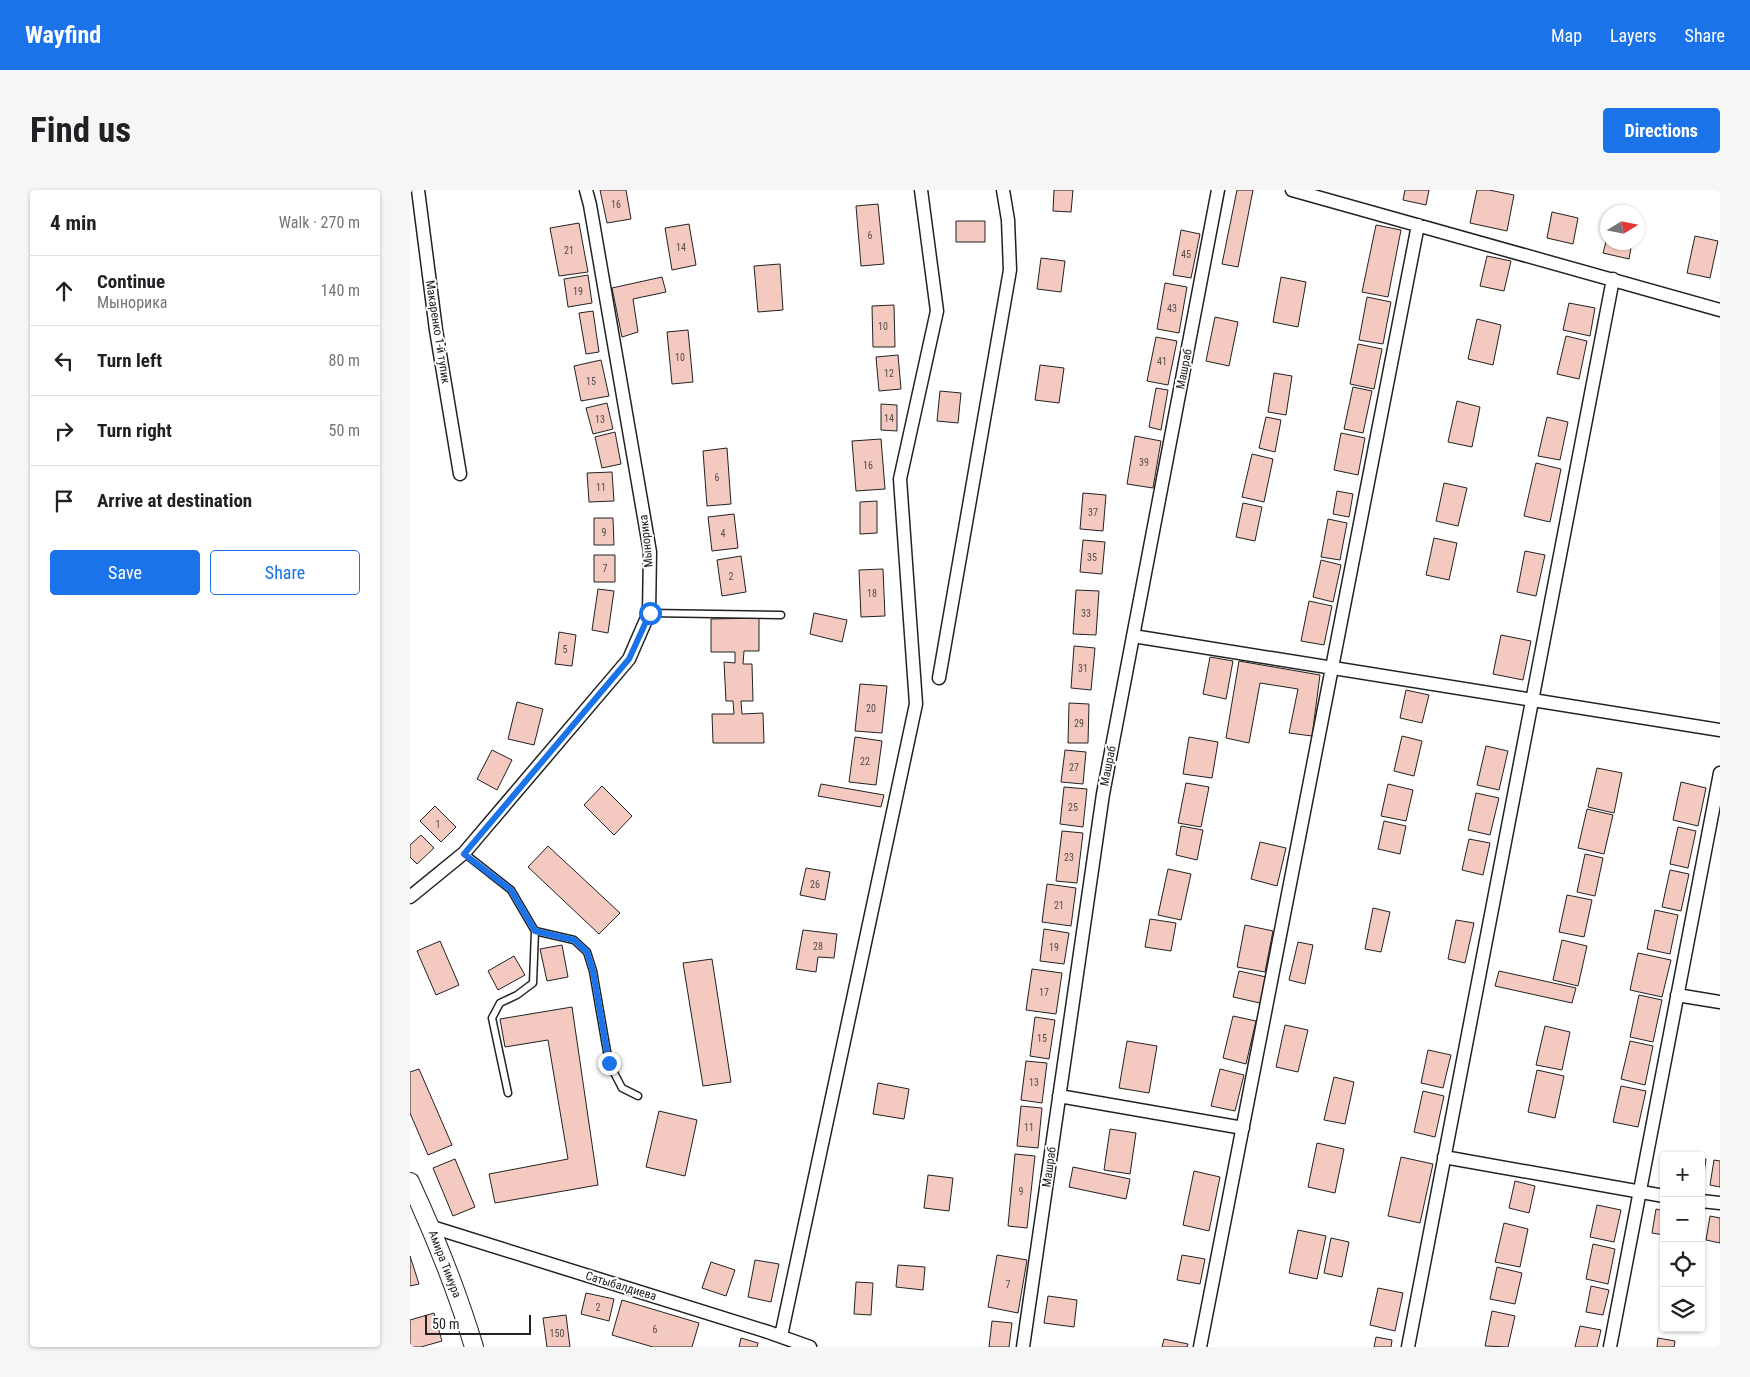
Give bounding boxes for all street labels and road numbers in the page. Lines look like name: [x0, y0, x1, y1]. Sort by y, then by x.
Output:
street label: Макаренко 1-й тупик: [423, 279, 453, 385]
street label: Машраб: [1173, 347, 1195, 390]
street label: Мынорика: [636, 514, 656, 568]
street label: Машраб: [1097, 744, 1119, 787]
street label: Машраб: [1039, 1146, 1059, 1188]
street label: Амира Тимура: [426, 1228, 464, 1300]
street label: Сатыбалдиева: [584, 1269, 658, 1303]

